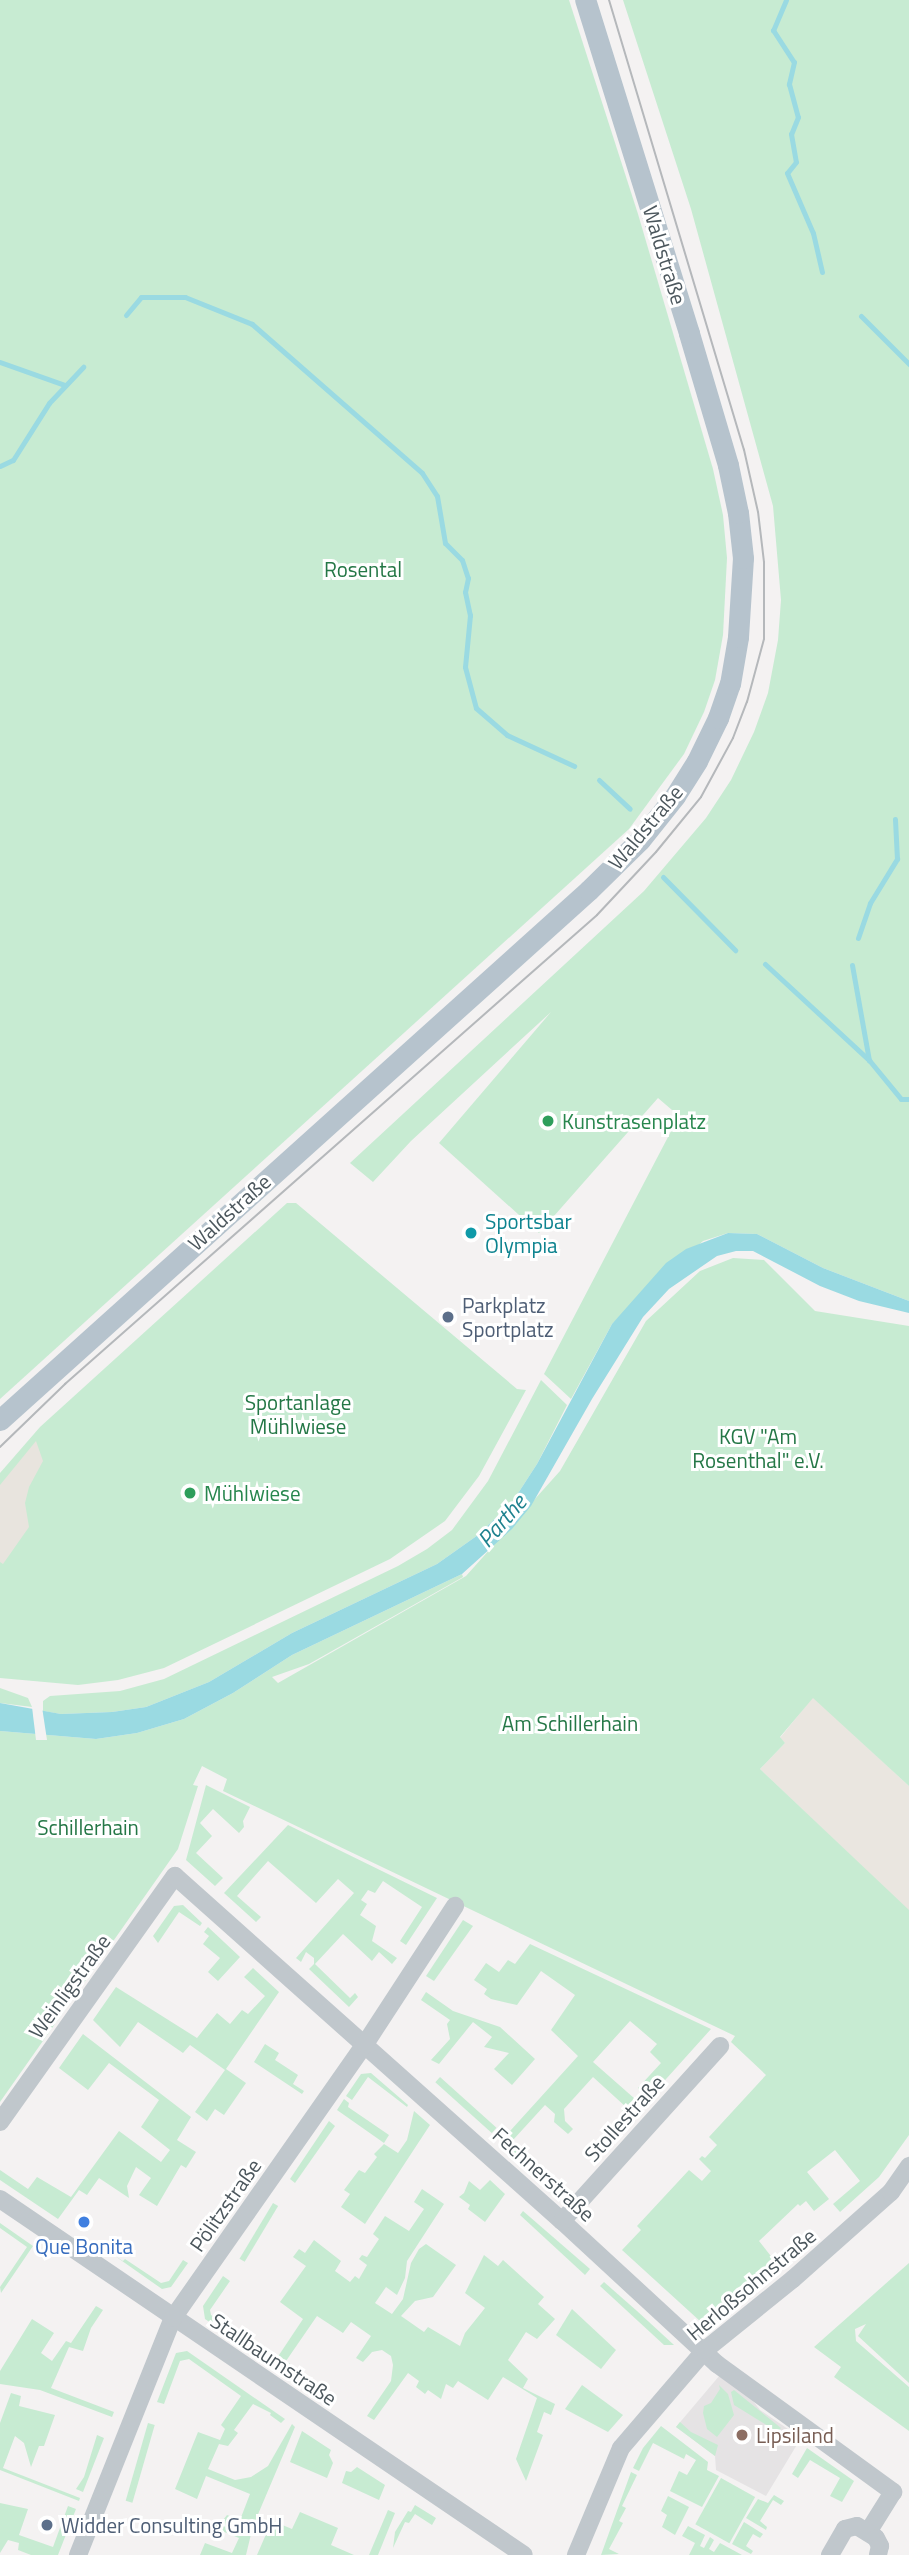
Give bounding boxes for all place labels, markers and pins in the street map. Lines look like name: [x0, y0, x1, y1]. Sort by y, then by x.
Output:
place label: Kunstrasenplatz: [562, 1108, 706, 1134]
marker: Kunstrasenplatz: [540, 1113, 556, 1129]
place label: Sportsbar Olympia: [485, 1208, 572, 1258]
marker: Sportsbar Olympia: [463, 1225, 479, 1241]
place label: Parkplatz Sportplatz: [462, 1292, 554, 1342]
marker: Parkplatz Sportplatz: [440, 1309, 456, 1325]
place label: Mühlwiese: [204, 1480, 300, 1506]
marker: Mühlwiese: [182, 1485, 198, 1501]
marker: Que Bonita: [76, 2214, 92, 2230]
place label: Que Bonita: [35, 2233, 133, 2259]
place label: Lipsiland: [756, 2422, 834, 2448]
marker: Lipsiland: [734, 2427, 750, 2443]
place label: Widder Consulting GmbH: [61, 2512, 283, 2538]
marker: Widder Consulting GmbH: [39, 2517, 55, 2533]

